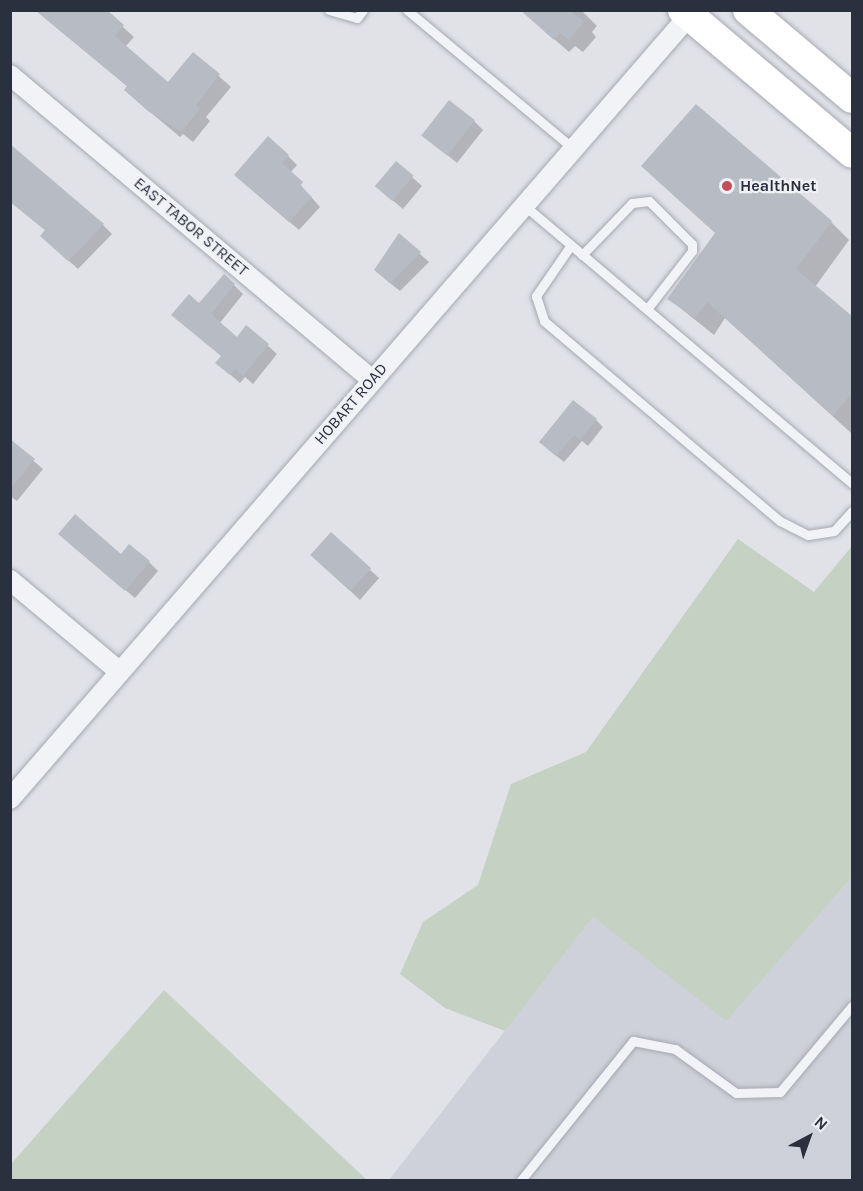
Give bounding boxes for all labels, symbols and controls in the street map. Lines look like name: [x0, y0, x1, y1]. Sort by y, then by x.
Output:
street label: EAST TABOR STREET: [130, 174, 252, 280]
place label: HealthNet: [740, 176, 817, 196]
marker: HealthNet: [718, 177, 736, 195]
street label: HOBART ROAD: [310, 359, 392, 449]
north arrow: [779, 1107, 839, 1167]
text: N: [811, 1112, 832, 1134]

